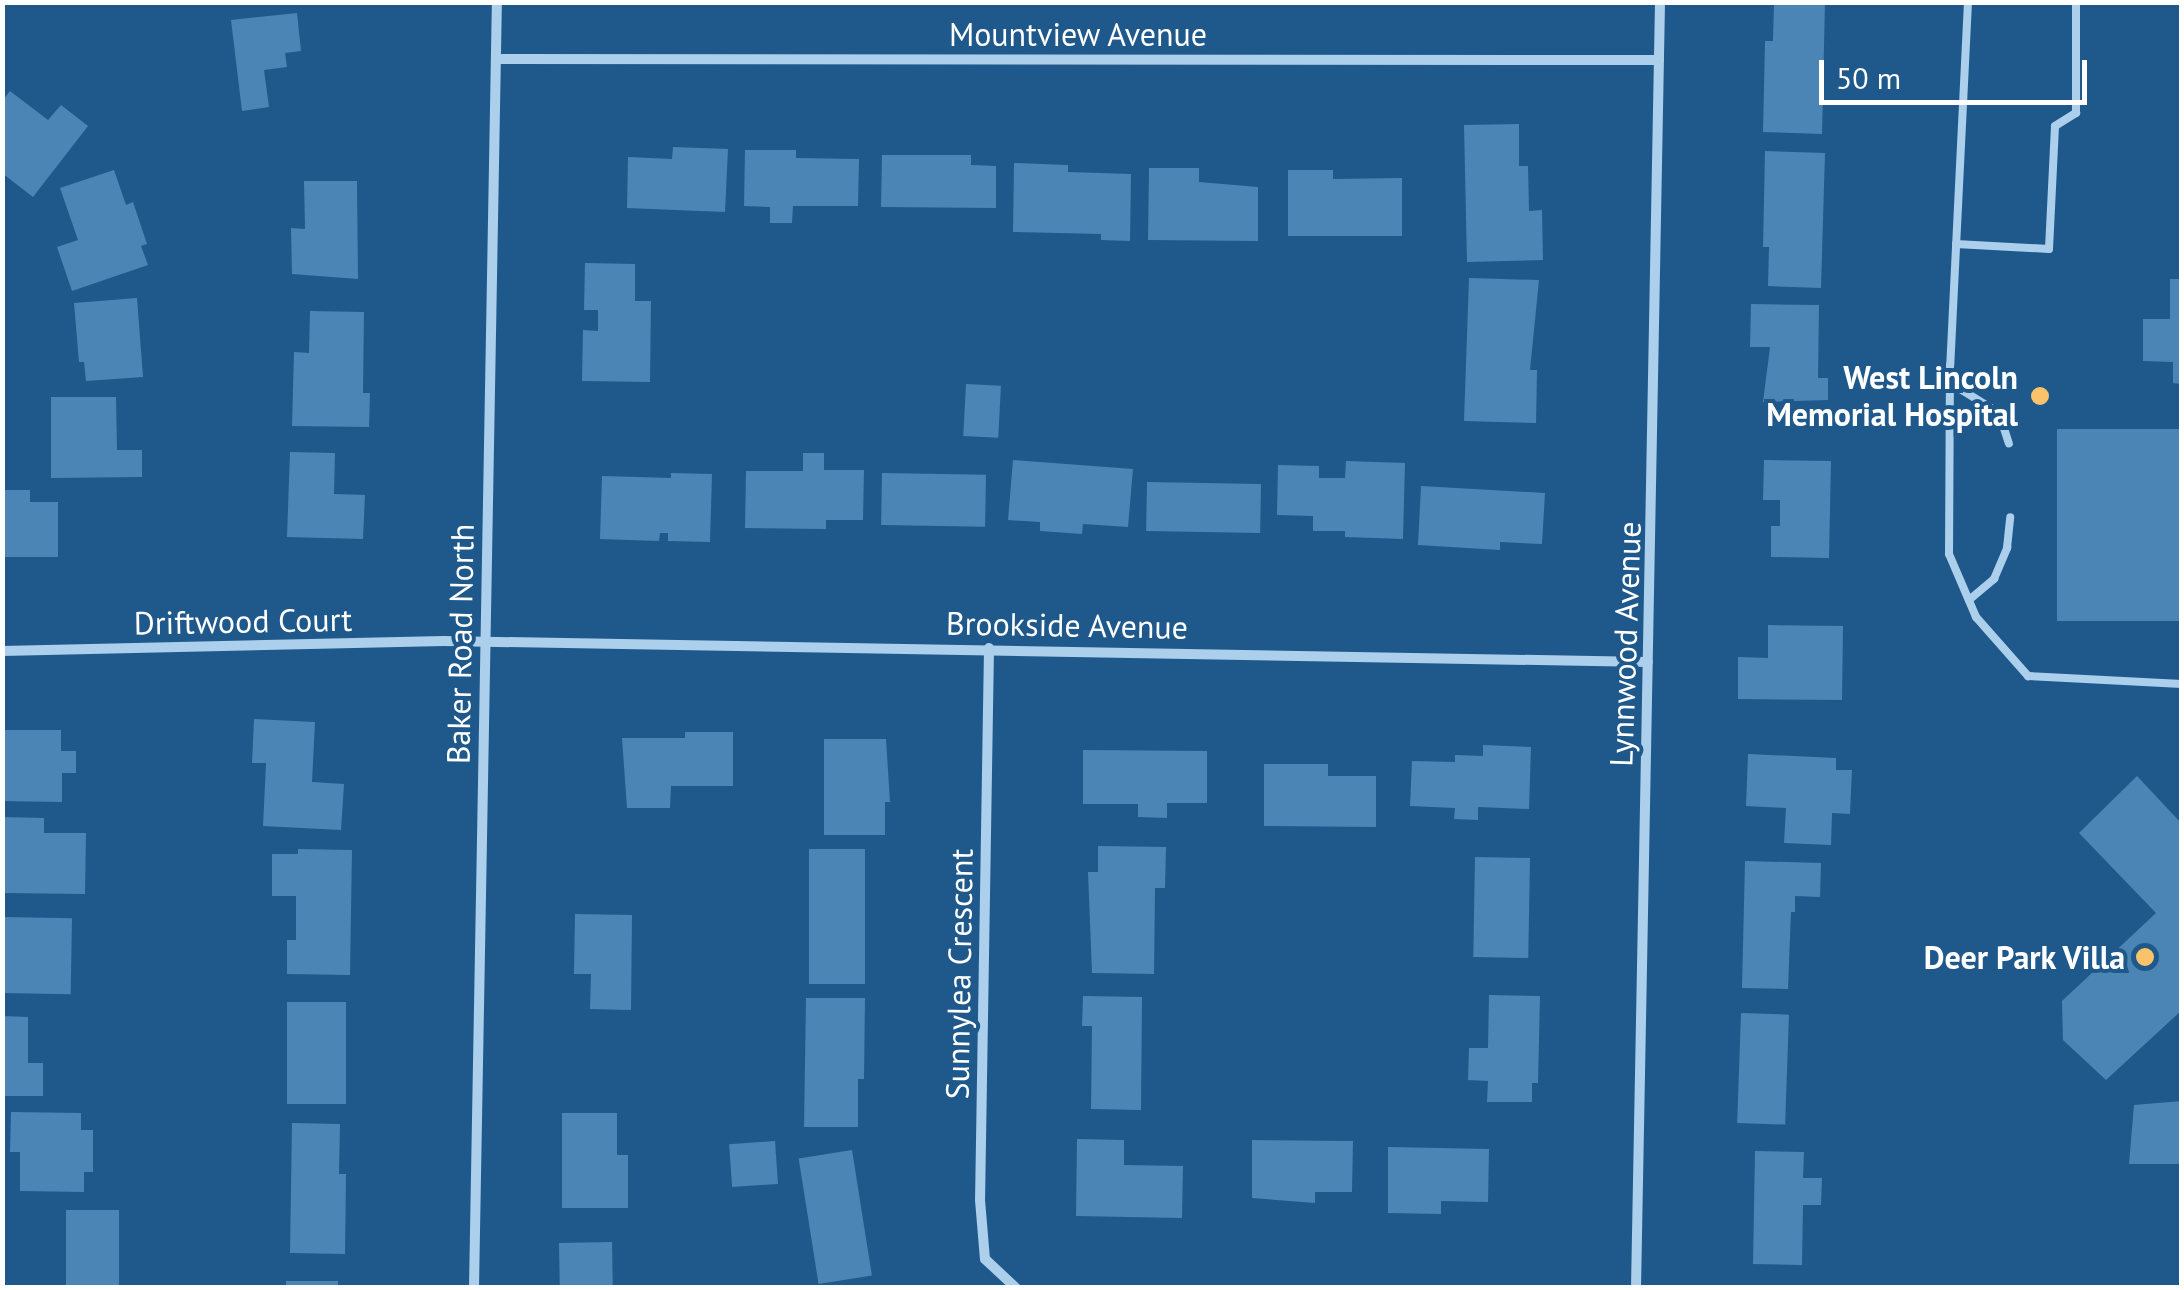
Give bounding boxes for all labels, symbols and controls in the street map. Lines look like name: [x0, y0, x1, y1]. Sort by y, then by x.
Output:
street label: Mountview Avenue: [948, 15, 1208, 53]
scale bar: [1824, 40, 2092, 102]
text: 50 m: [1836, 58, 1901, 97]
place label: West Lincoln Memorial Hospital: [1766, 359, 2018, 434]
marker: West Lincoln Memorial Hospital: [2027, 383, 2053, 409]
street label: Lynnwood Avenue: [1602, 520, 1648, 768]
street label: Baker Road North: [439, 524, 481, 764]
street label: Driftwood Court: [133, 600, 353, 642]
street label: Brookside Avenue: [945, 604, 1189, 646]
street label: Sunnylea Crescent: [938, 848, 980, 1100]
place label: Deer Park Villa: [1922, 938, 2125, 976]
marker: Deer Park Villa: [2134, 946, 2156, 968]

